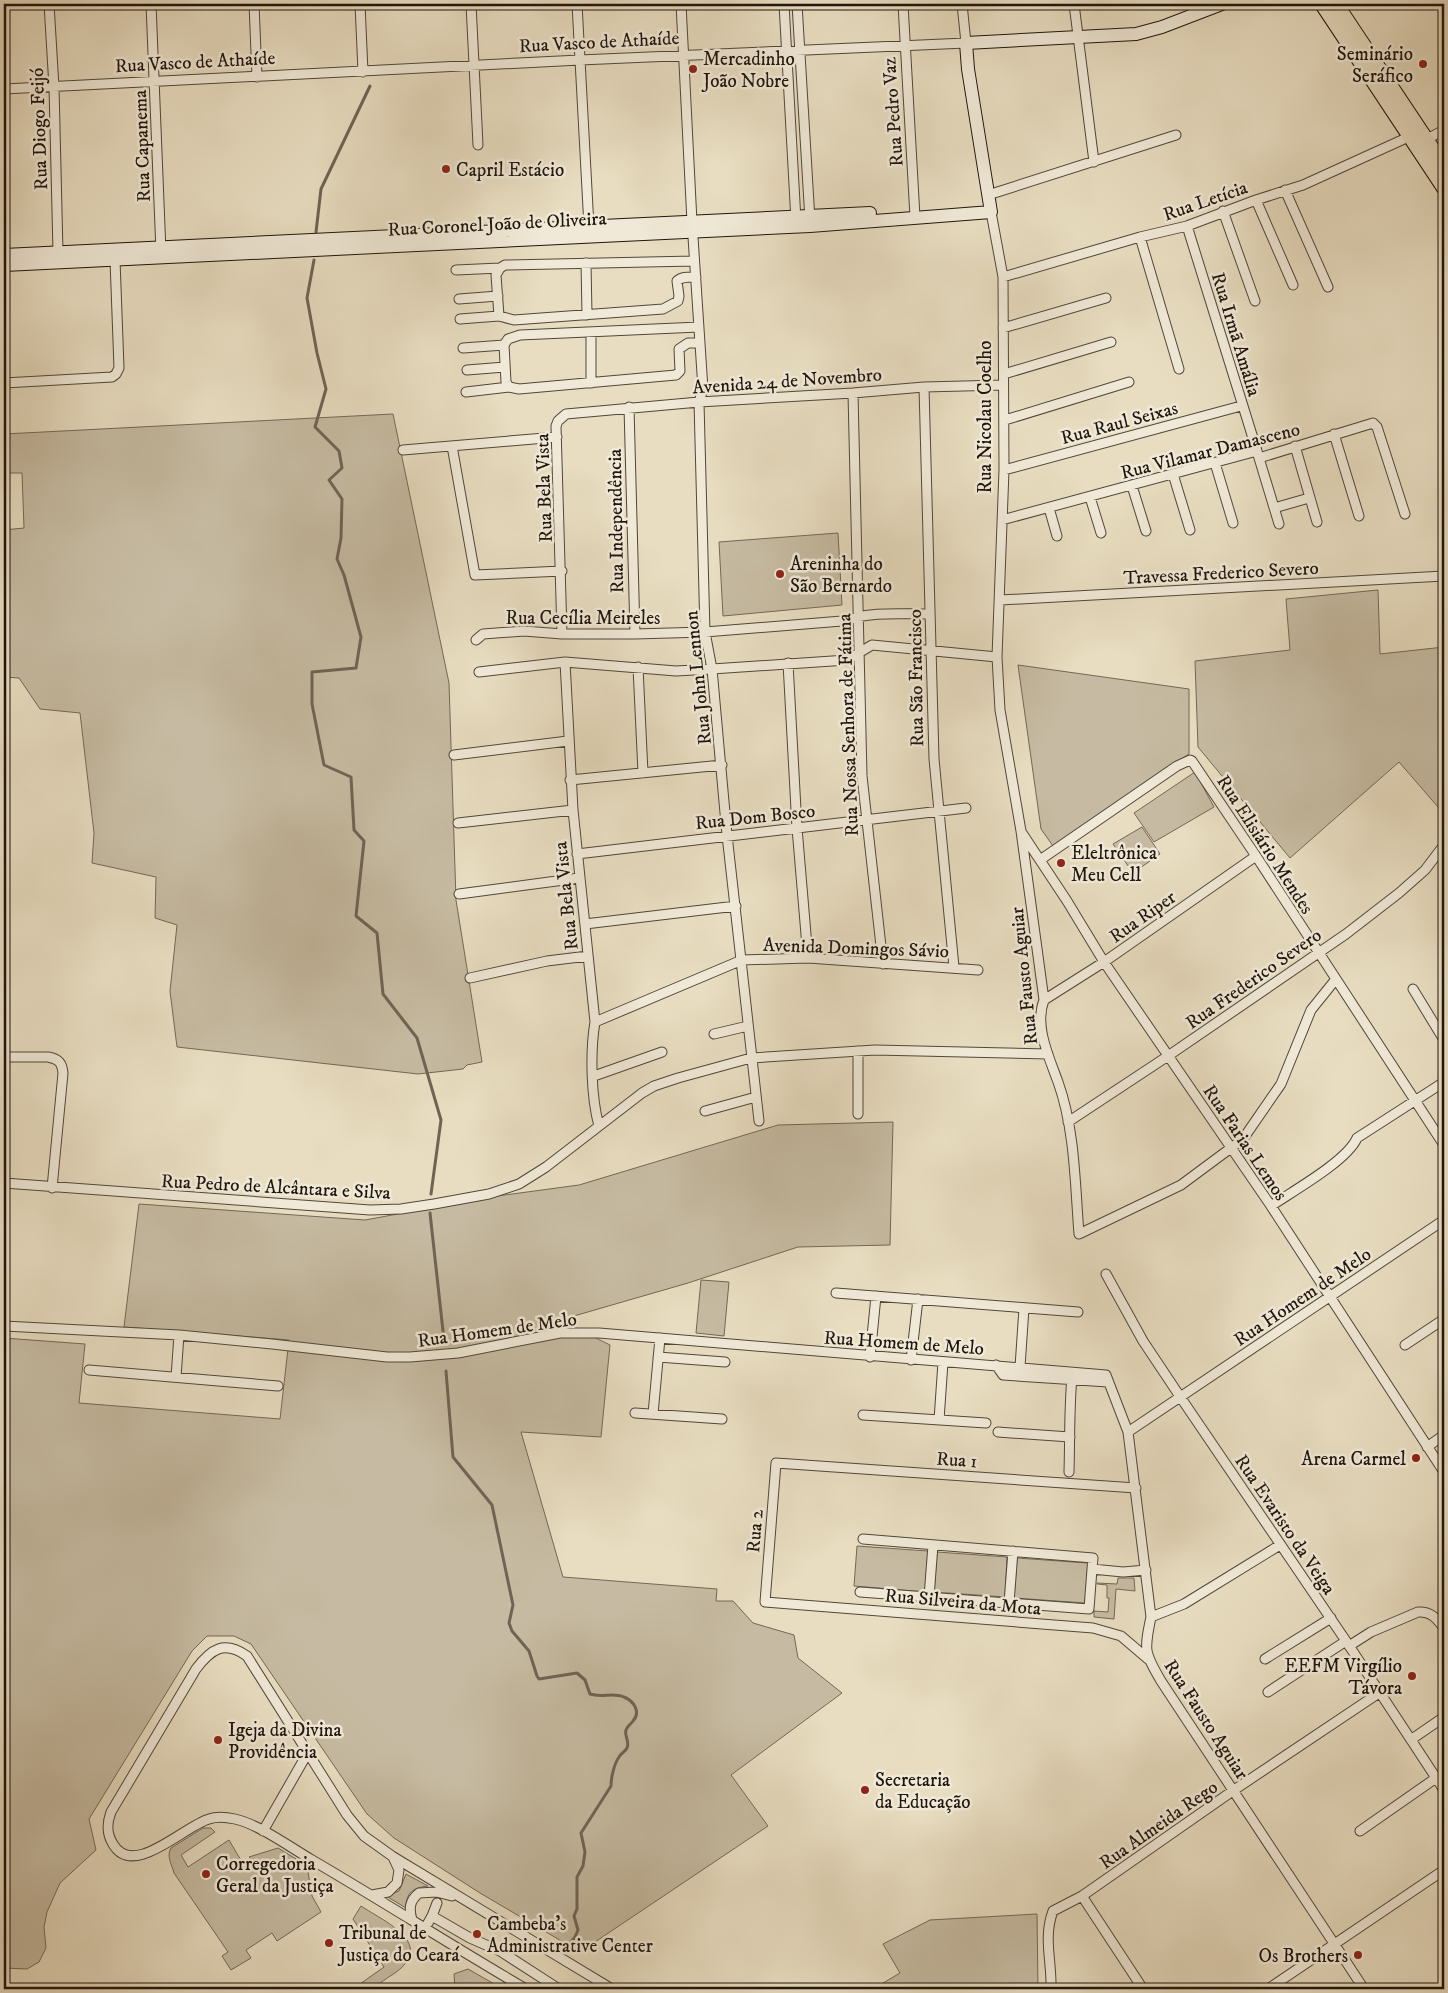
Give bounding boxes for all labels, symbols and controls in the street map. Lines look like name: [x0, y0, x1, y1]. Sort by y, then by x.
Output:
street label: Rua Vasco de Athaíde: [518, 27, 680, 58]
place label: Seminário Seráfico: [1337, 43, 1413, 88]
street label: Rua Vasco de Athaíde: [114, 47, 276, 78]
place label: Mercadinho João Nobre: [701, 48, 795, 93]
street label: Rua Pedro Vaz: [878, 56, 909, 167]
marker: Seminário Seráfico: [1417, 58, 1429, 70]
marker: Mercadinho João Nobre: [687, 63, 699, 75]
street label: Rua Diogo Feijó: [26, 67, 53, 191]
street label: Rua Capanema: [129, 89, 156, 202]
place label: Capril Estácio: [456, 159, 564, 182]
marker: Capril Estácio: [440, 163, 452, 175]
street label: Rua Letícia: [1160, 176, 1251, 227]
street label: Rua Coronel João de Oliveira: [387, 207, 607, 242]
street label: Rua Irmã Amália: [1206, 270, 1265, 399]
street label: Rua Nicolau Coelho: [974, 341, 997, 493]
street label: Avenida 24 de Novembro: [691, 363, 883, 400]
street label: Rua Raul Seixas: [1058, 397, 1180, 450]
street label: Rua Vilamar Damasceno: [1118, 418, 1302, 485]
street label: Rua Bela Vista: [531, 433, 558, 543]
street label: Rua Independência: [604, 448, 629, 593]
place label: Areninha do São Bernardo: [790, 553, 892, 598]
street label: Travessa Frederico Severo: [1123, 557, 1319, 590]
marker: Areninha do São Bernardo: [774, 568, 786, 580]
street label: Rua Cecília Meireles: [506, 607, 660, 630]
street label: Rua São Francisco: [904, 609, 929, 747]
street label: Rua John Lennon: [680, 610, 717, 746]
street label: Rua Nossa Senhora de Fátima: [833, 613, 864, 837]
street label: Rua Elisiário Mendes: [1211, 771, 1318, 919]
street label: Rua Dom Bosco: [694, 800, 816, 835]
street label: Rua Bela Vista: [549, 840, 584, 951]
place label: Eleltrônica Meu Cell: [1071, 842, 1157, 887]
marker: Eleltrônica Meu Cell: [1055, 857, 1067, 869]
street label: Rua Riper: [1105, 886, 1181, 948]
street label: Rua Fausto Aguiar: [1006, 906, 1043, 1046]
street label: Rua Frederico Severo: [1181, 924, 1326, 1035]
street label: Avenida Domingos Sávio: [762, 934, 949, 963]
street label: Rua Farias Lemos: [1197, 1080, 1292, 1205]
street label: Rua Pedro de Alcântara e Silva: [161, 1170, 391, 1205]
street label: Rua Homem de Melo: [1230, 1243, 1376, 1352]
street label: Rua Homem de Melo: [416, 1308, 578, 1353]
street label: Rua Homem de Melo: [823, 1326, 985, 1361]
street label: Rua 1: [936, 1448, 978, 1473]
place label: Arena Carmel: [1301, 1448, 1406, 1471]
street label: Rua Evaristo da Veiga: [1229, 1450, 1340, 1599]
marker: Arena Carmel: [1410, 1452, 1422, 1464]
street label: Rua 2: [742, 1508, 769, 1554]
street label: Rua Silveira da Mota: [884, 1584, 1042, 1621]
street label: Rua Fausto Aguiar: [1158, 1655, 1253, 1784]
place label: EEFM Virgílio Távora: [1284, 1655, 1402, 1700]
marker: EEFM Virgílio Távora: [1406, 1670, 1418, 1682]
place label: Igeja da Divina Providência: [228, 1719, 342, 1764]
marker: Igeja da Divina Providência: [212, 1734, 224, 1746]
place label: Secretaria da Educação: [875, 1769, 970, 1814]
street label: Rua Almeida Rego: [1095, 1776, 1222, 1875]
marker: Secretaria da Educação: [859, 1784, 871, 1796]
place label: Corregedoria Geral da Justiça: [216, 1853, 334, 1898]
marker: Corregedoria Geral da Justiça: [200, 1868, 212, 1880]
place label: Cambeba's Administrative Center: [487, 1913, 653, 1958]
place label: Tribunal de Justiça do Ceará: [337, 1922, 460, 1967]
marker: Cambeba's Administrative Center: [471, 1928, 483, 1940]
marker: Tribunal de Justiça do Ceará: [323, 1937, 335, 1949]
place label: Os Brothers: [1259, 1945, 1348, 1968]
marker: Os Brothers: [1352, 1949, 1364, 1961]

